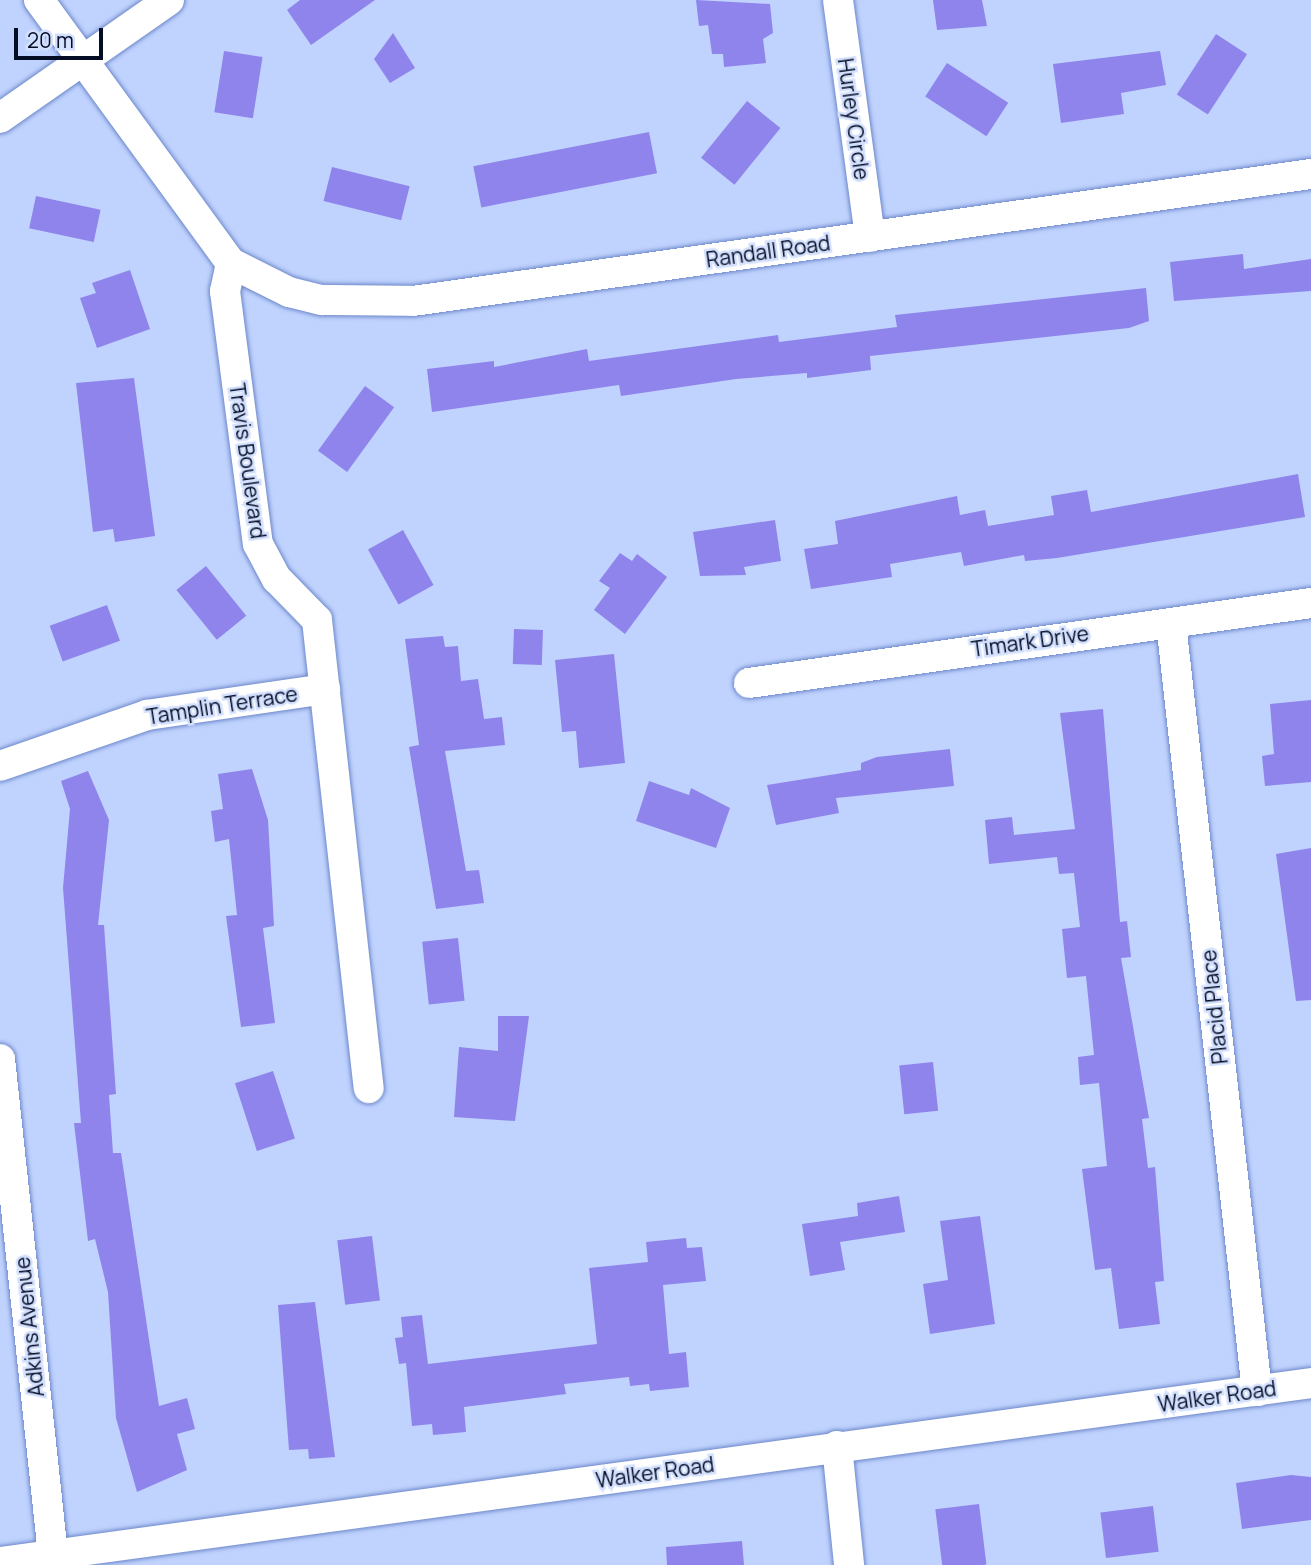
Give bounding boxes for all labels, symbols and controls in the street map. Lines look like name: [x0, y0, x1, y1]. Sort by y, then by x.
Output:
scale bar: [18, 14, 107, 58]
text: 20 m: [27, 26, 74, 54]
street label: Hurley Circle: [833, 57, 875, 181]
street label: Randall Road: [704, 230, 832, 272]
street label: Travis Boulevard: [225, 382, 271, 540]
street label: Timark Drive: [970, 620, 1090, 662]
street label: Tamplin Terrace: [145, 681, 299, 729]
street label: Placid Place: [1195, 949, 1233, 1065]
street label: Adkins Avenue: [9, 1256, 49, 1398]
street label: Walker Road: [1156, 1375, 1278, 1417]
street label: Walker Road: [594, 1451, 716, 1493]

